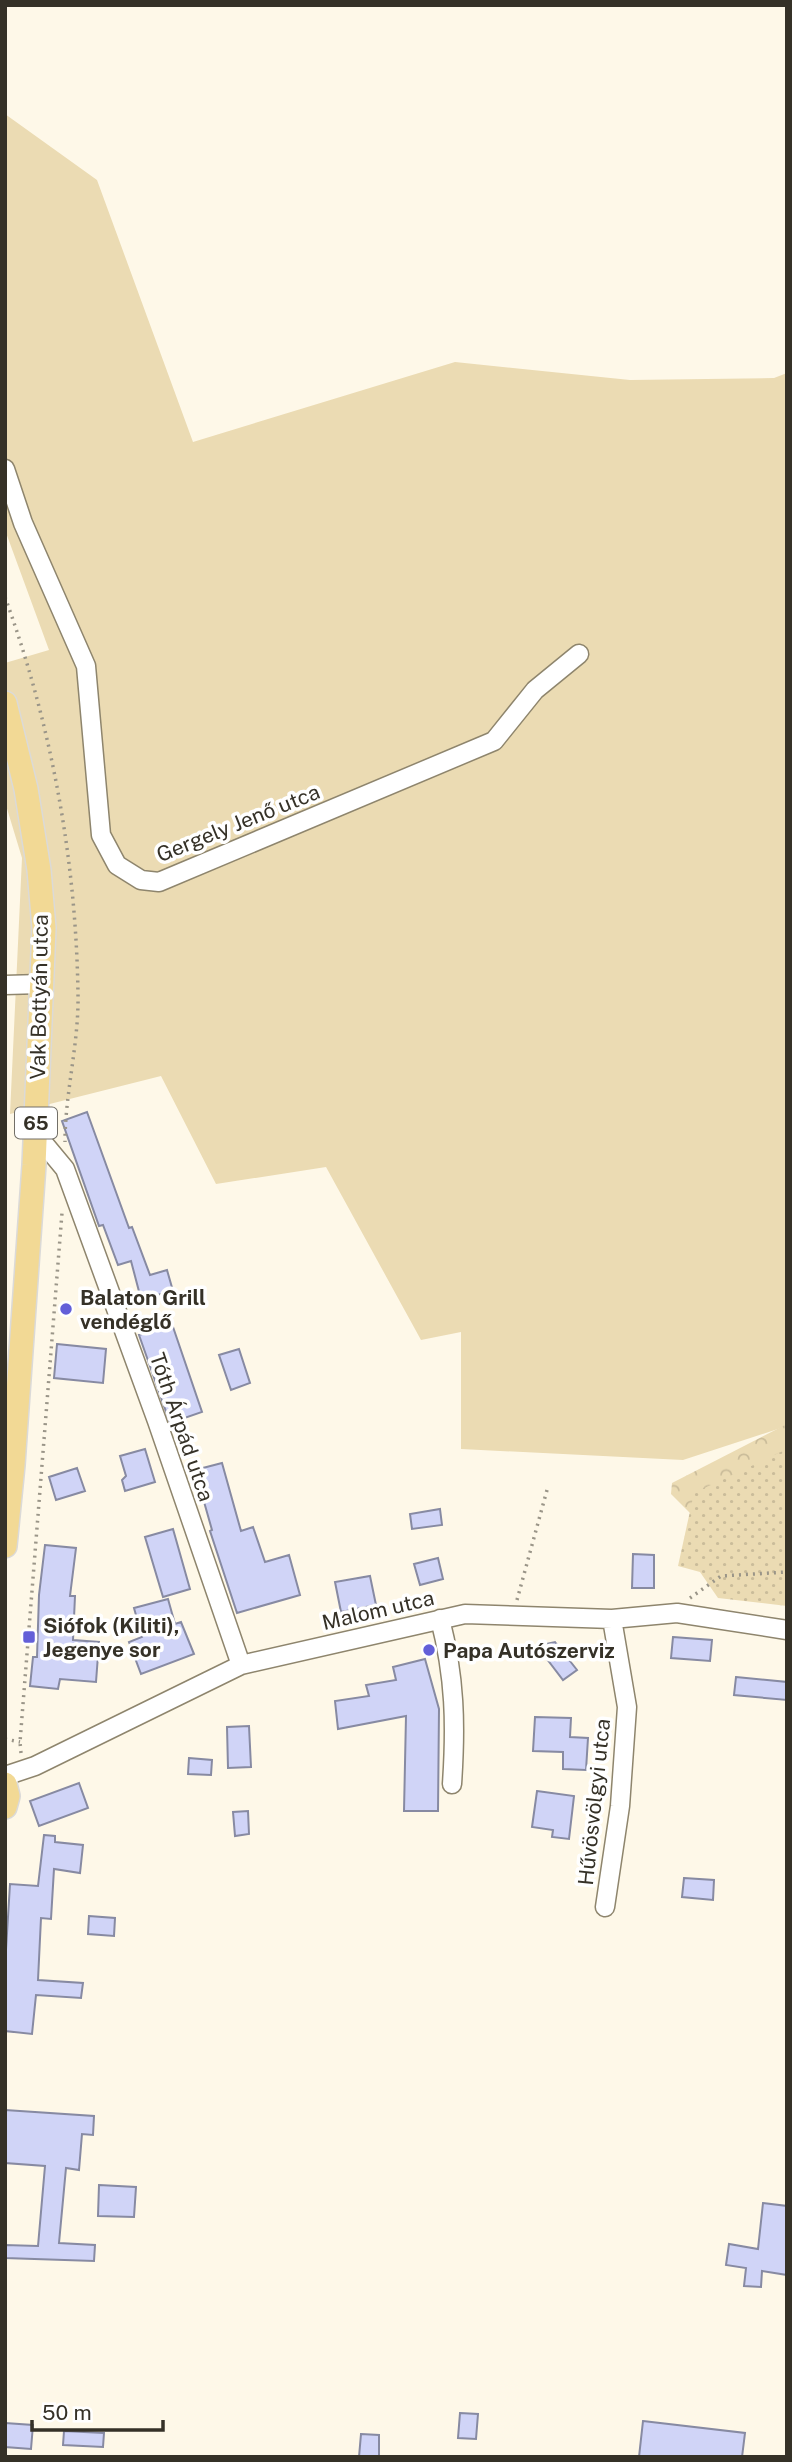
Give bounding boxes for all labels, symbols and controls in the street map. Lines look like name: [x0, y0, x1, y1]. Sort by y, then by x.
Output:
street label: Gergely Jenő utca: [153, 779, 323, 867]
street label: Vak Bottyán utca: [25, 914, 53, 1080]
road number: 65: [15, 1107, 57, 1138]
place label: Balaton Grill vendéglő: [80, 1285, 206, 1334]
marker: Balaton Grill vendéglő: [58, 1301, 74, 1317]
street label: Tóth Árpád utca: [145, 1349, 219, 1505]
street label: Malom utca: [320, 1585, 436, 1635]
place label: Siófok (Kiliti), Jegenye sor: [43, 1613, 180, 1662]
marker: Siófok (Kiliti), Jegenye sor: [21, 1629, 37, 1645]
place label: Papa Autószerviz: [443, 1638, 615, 1663]
marker: Papa Autószerviz: [421, 1642, 437, 1658]
street label: Hűvösvölgyi utca: [573, 1717, 615, 1887]
scale bar: [32, 2388, 163, 2432]
text: 50 m: [42, 2400, 92, 2425]

